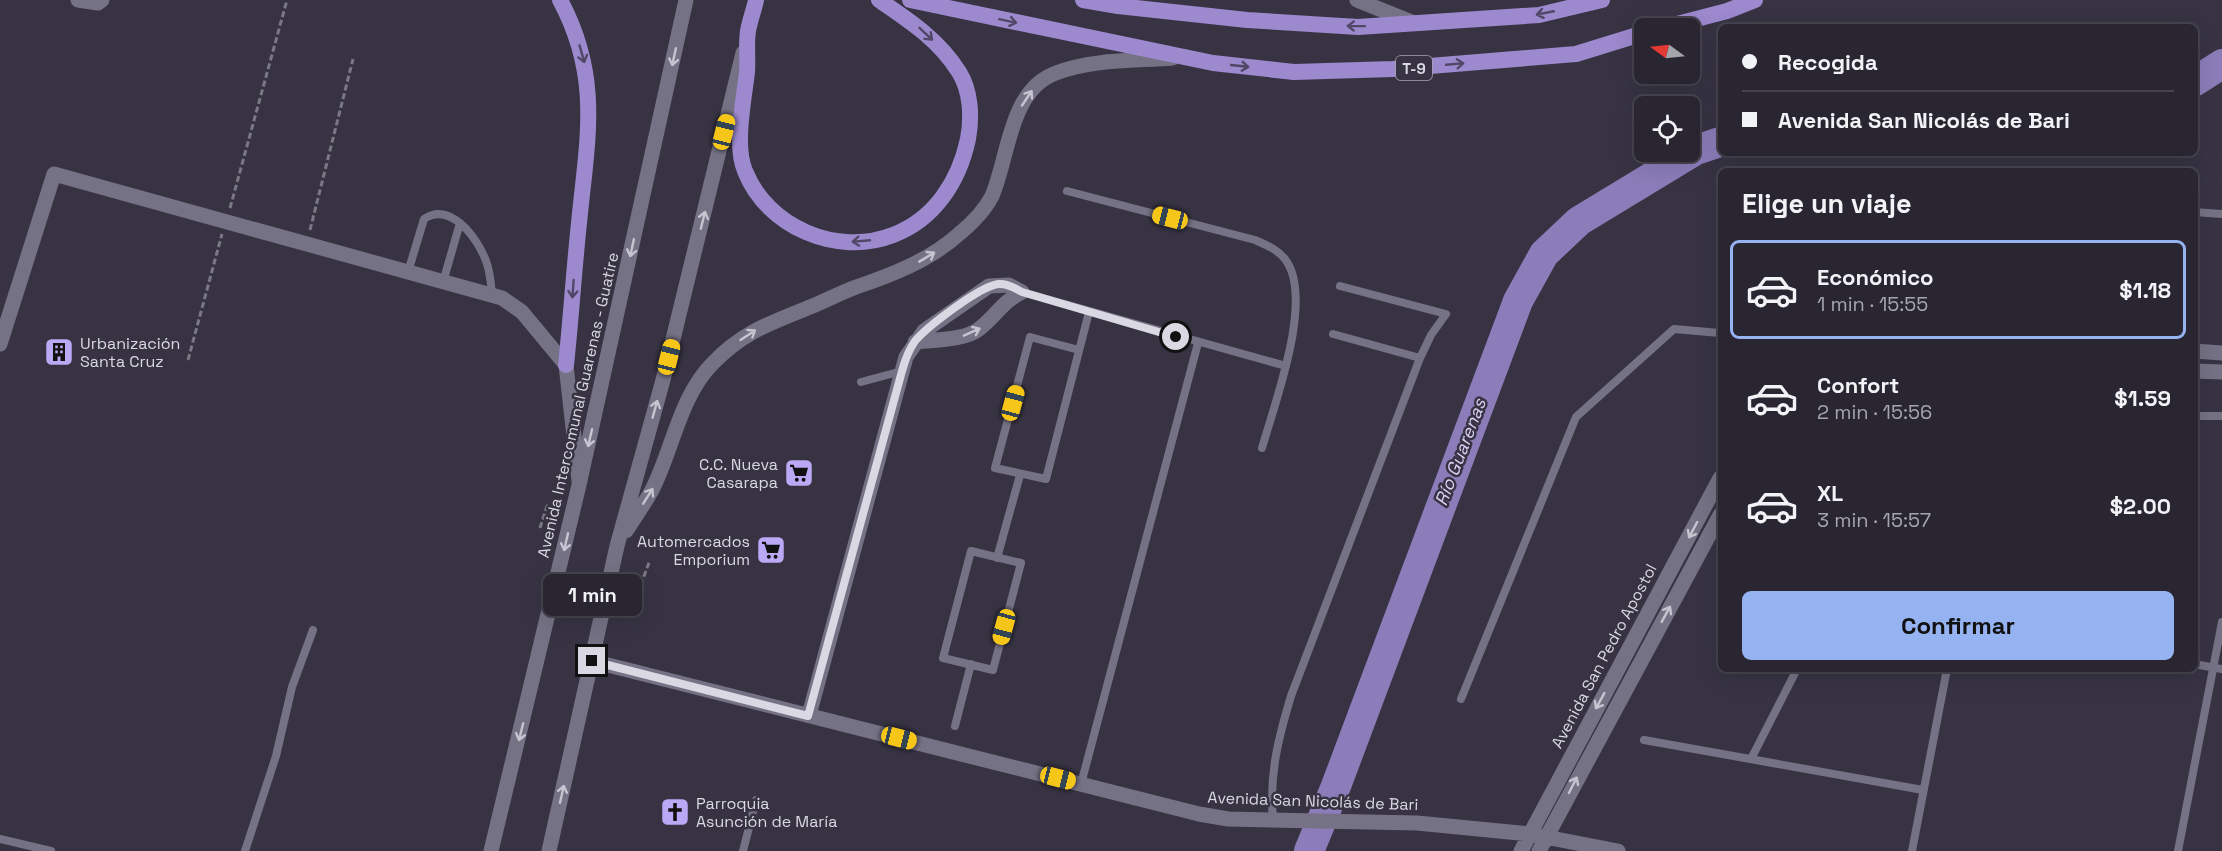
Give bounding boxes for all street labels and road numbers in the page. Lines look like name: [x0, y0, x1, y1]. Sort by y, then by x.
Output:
road number: T-9: [1396, 56, 1432, 80]
street label: Avenida Intercomunal Guarenas - Guatire: [533, 250, 623, 560]
street label: Avenida San Pedro Apostol: [1546, 560, 1662, 752]
street label: Avenida San Nicolás de Bari: [1207, 787, 1419, 815]

